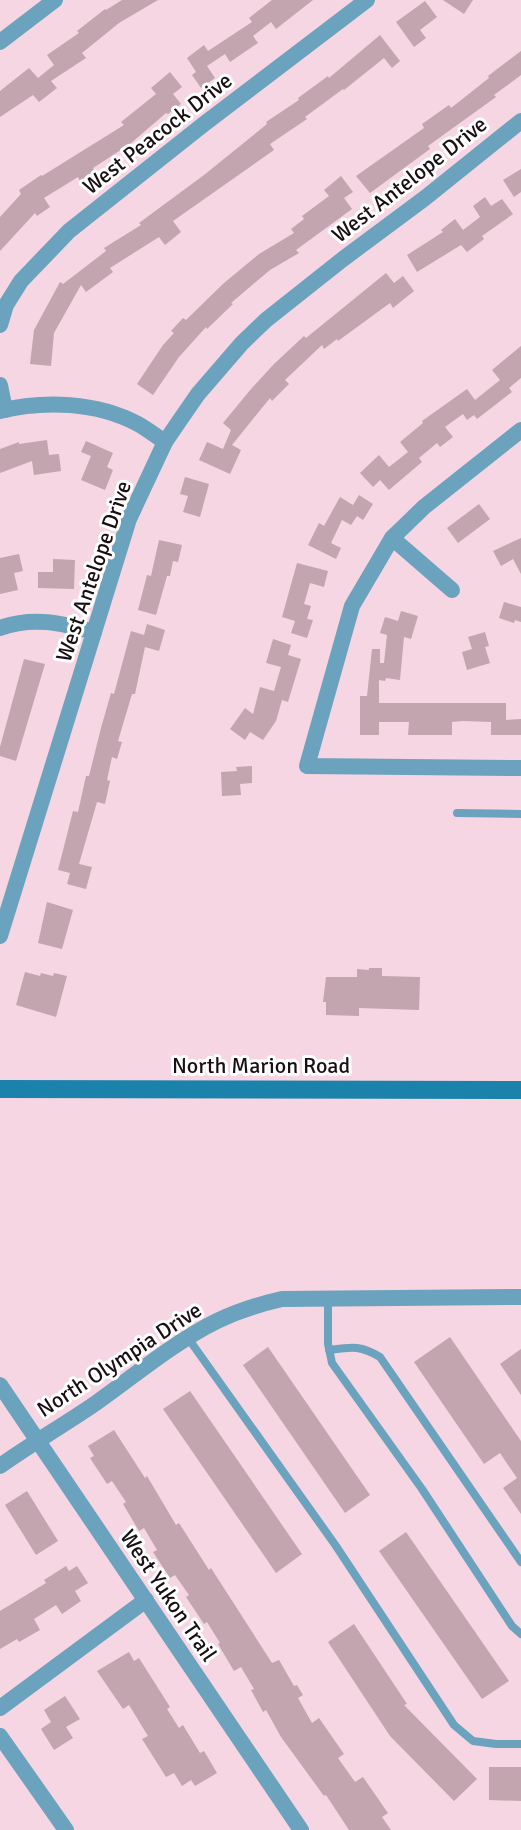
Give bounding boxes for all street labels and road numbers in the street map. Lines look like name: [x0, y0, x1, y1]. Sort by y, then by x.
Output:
street label: West Peacock Drive: [77, 67, 237, 200]
street label: West Antelope Drive: [326, 110, 492, 248]
street label: West Antelope Drive: [50, 477, 137, 665]
street label: North Marion Road: [172, 1052, 350, 1079]
street label: North Olympia Drive: [32, 1296, 207, 1423]
street label: West Yukon Trail: [115, 1524, 223, 1666]

